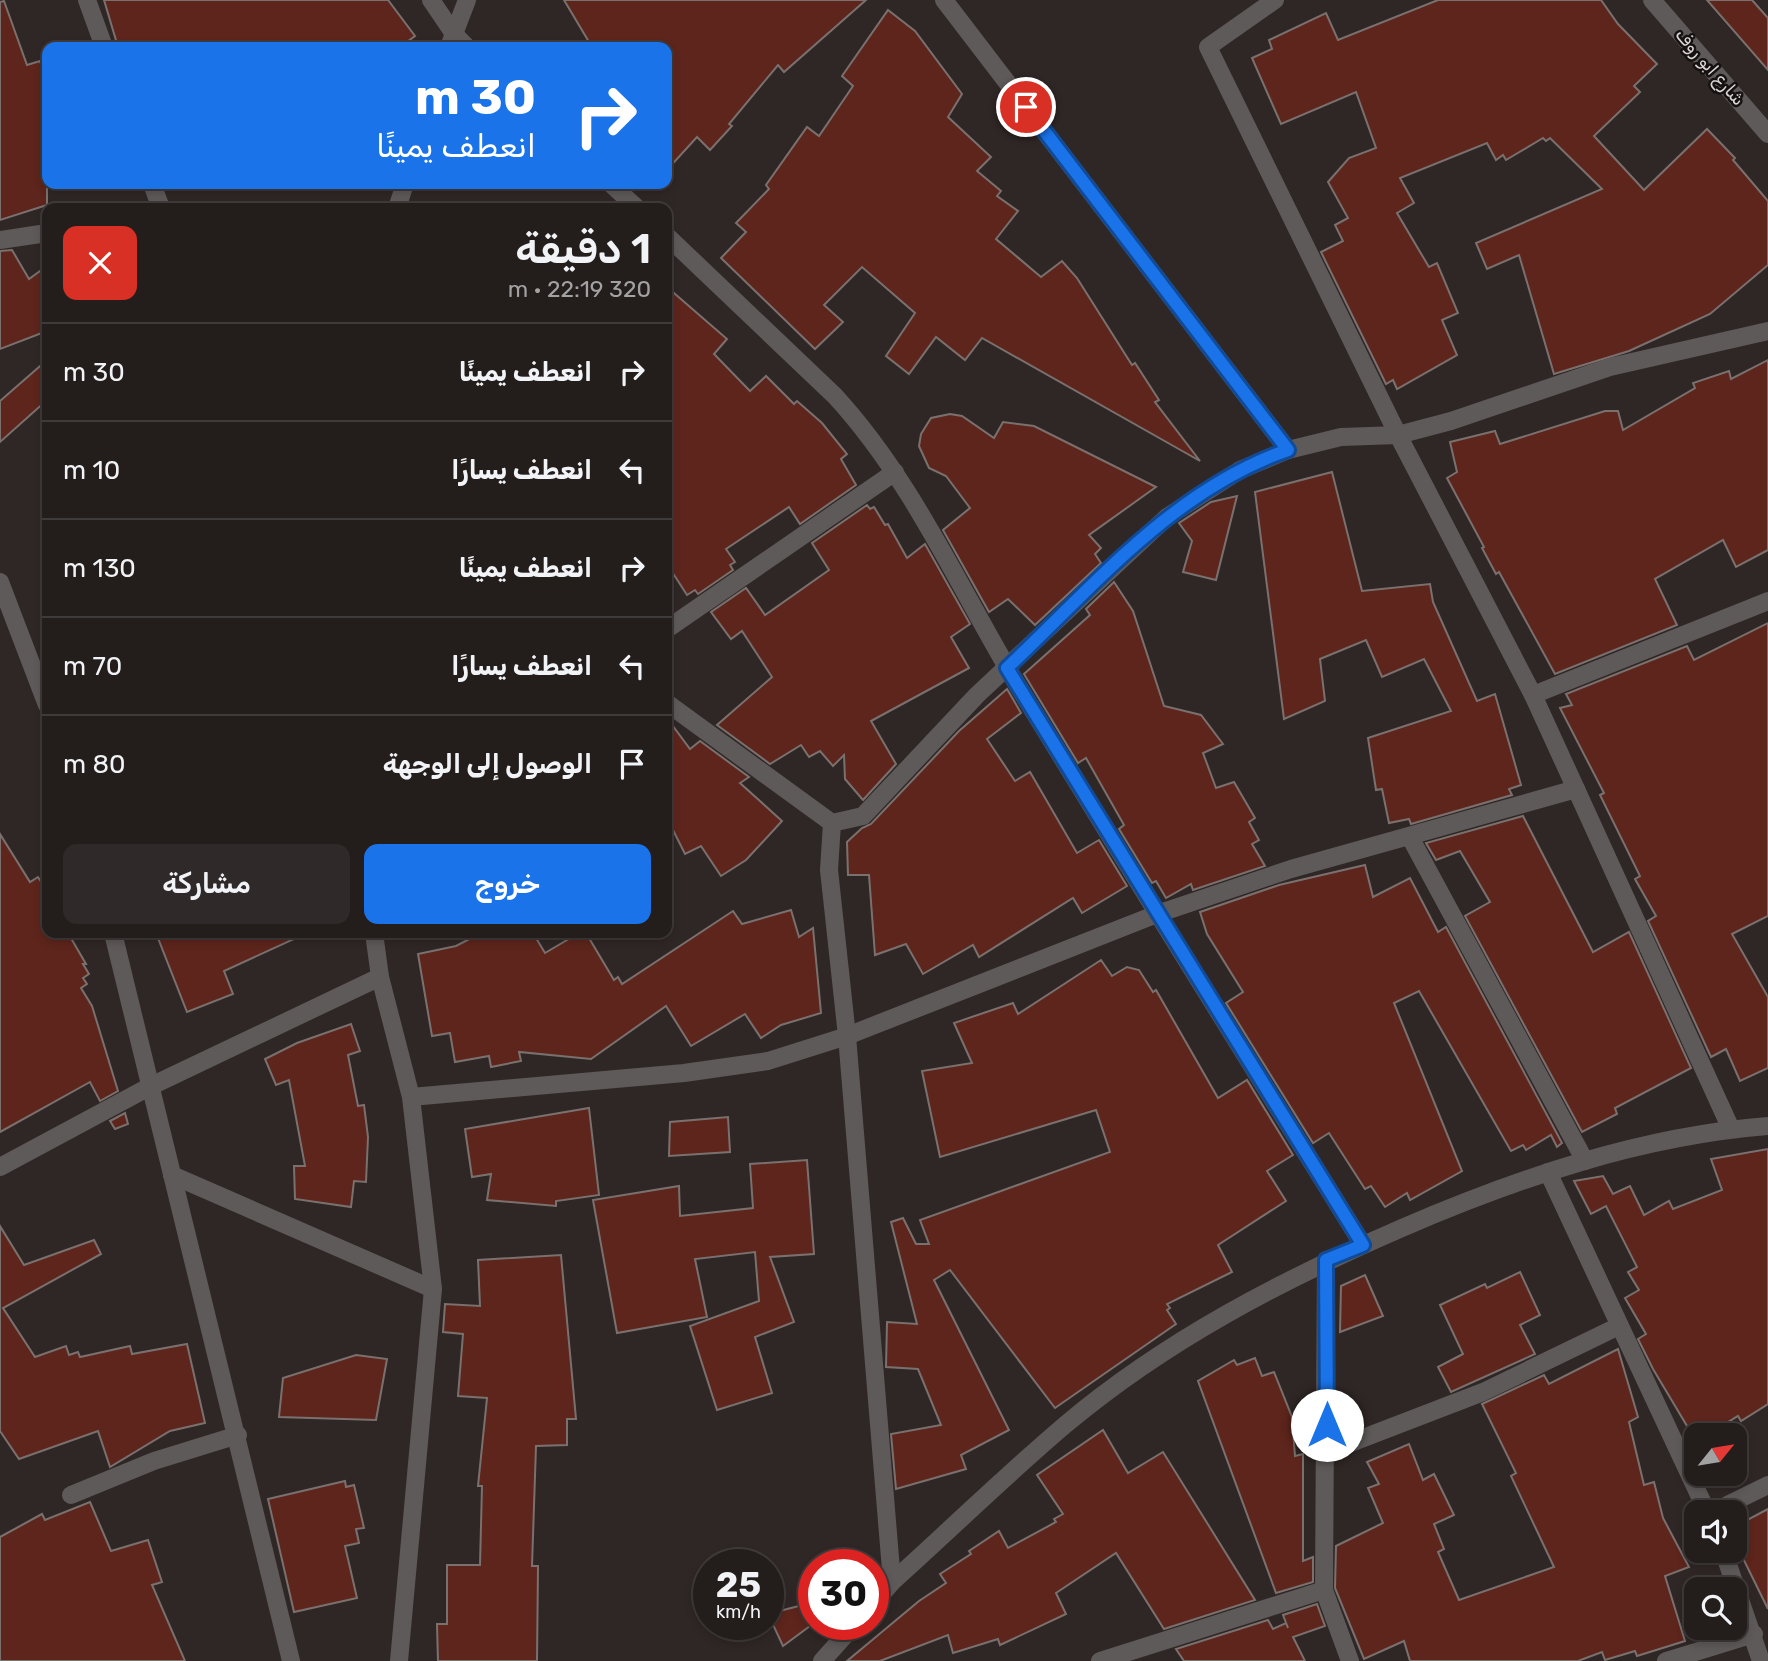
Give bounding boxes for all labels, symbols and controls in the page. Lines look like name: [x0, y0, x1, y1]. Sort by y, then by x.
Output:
street label: شارع ابو روف: [1670, 24, 1749, 111]
text: 30 m: [415, 68, 536, 126]
icon: right: [560, 70, 651, 161]
pin: [996, 77, 1056, 137]
icon: arrive: [1007, 88, 1045, 126]
text: انعطف يمينًا: [376, 127, 536, 165]
text: 1 دقيقة: [515, 224, 651, 274]
button: close: [63, 226, 137, 300]
text: 320 m · 22:19: [508, 275, 651, 303]
icon: right: [613, 353, 651, 391]
text: 30 m: [63, 357, 125, 388]
text: انعطف يمينًا: [459, 357, 592, 388]
icon: left: [613, 451, 651, 489]
text: 10 m: [63, 455, 120, 486]
text: انعطف يسارًا: [451, 455, 592, 486]
icon: right: [613, 549, 651, 587]
text: 130 m: [63, 553, 136, 584]
text: انعطف يمينًا: [459, 553, 592, 584]
icon: left: [613, 647, 651, 685]
text: 70 m: [63, 651, 122, 682]
text: انعطف يسارًا: [451, 651, 592, 682]
icon: arrive: [613, 745, 651, 783]
text: 80 m: [63, 749, 126, 780]
text: الوصول إلى الوجهة: [383, 749, 592, 780]
button: مشاركة: [63, 844, 350, 924]
button: خروج: [364, 844, 651, 924]
position arrow: [1290, 1388, 1364, 1462]
north arrow: [1684, 1423, 1746, 1486]
map controls: [1684, 1423, 1747, 1640]
button: sound: [1684, 1500, 1747, 1563]
speed limit sign: 30: [798, 1549, 889, 1640]
text: 25: [716, 1564, 761, 1606]
button: search: [1684, 1577, 1747, 1640]
text: km/h: [716, 1601, 761, 1623]

